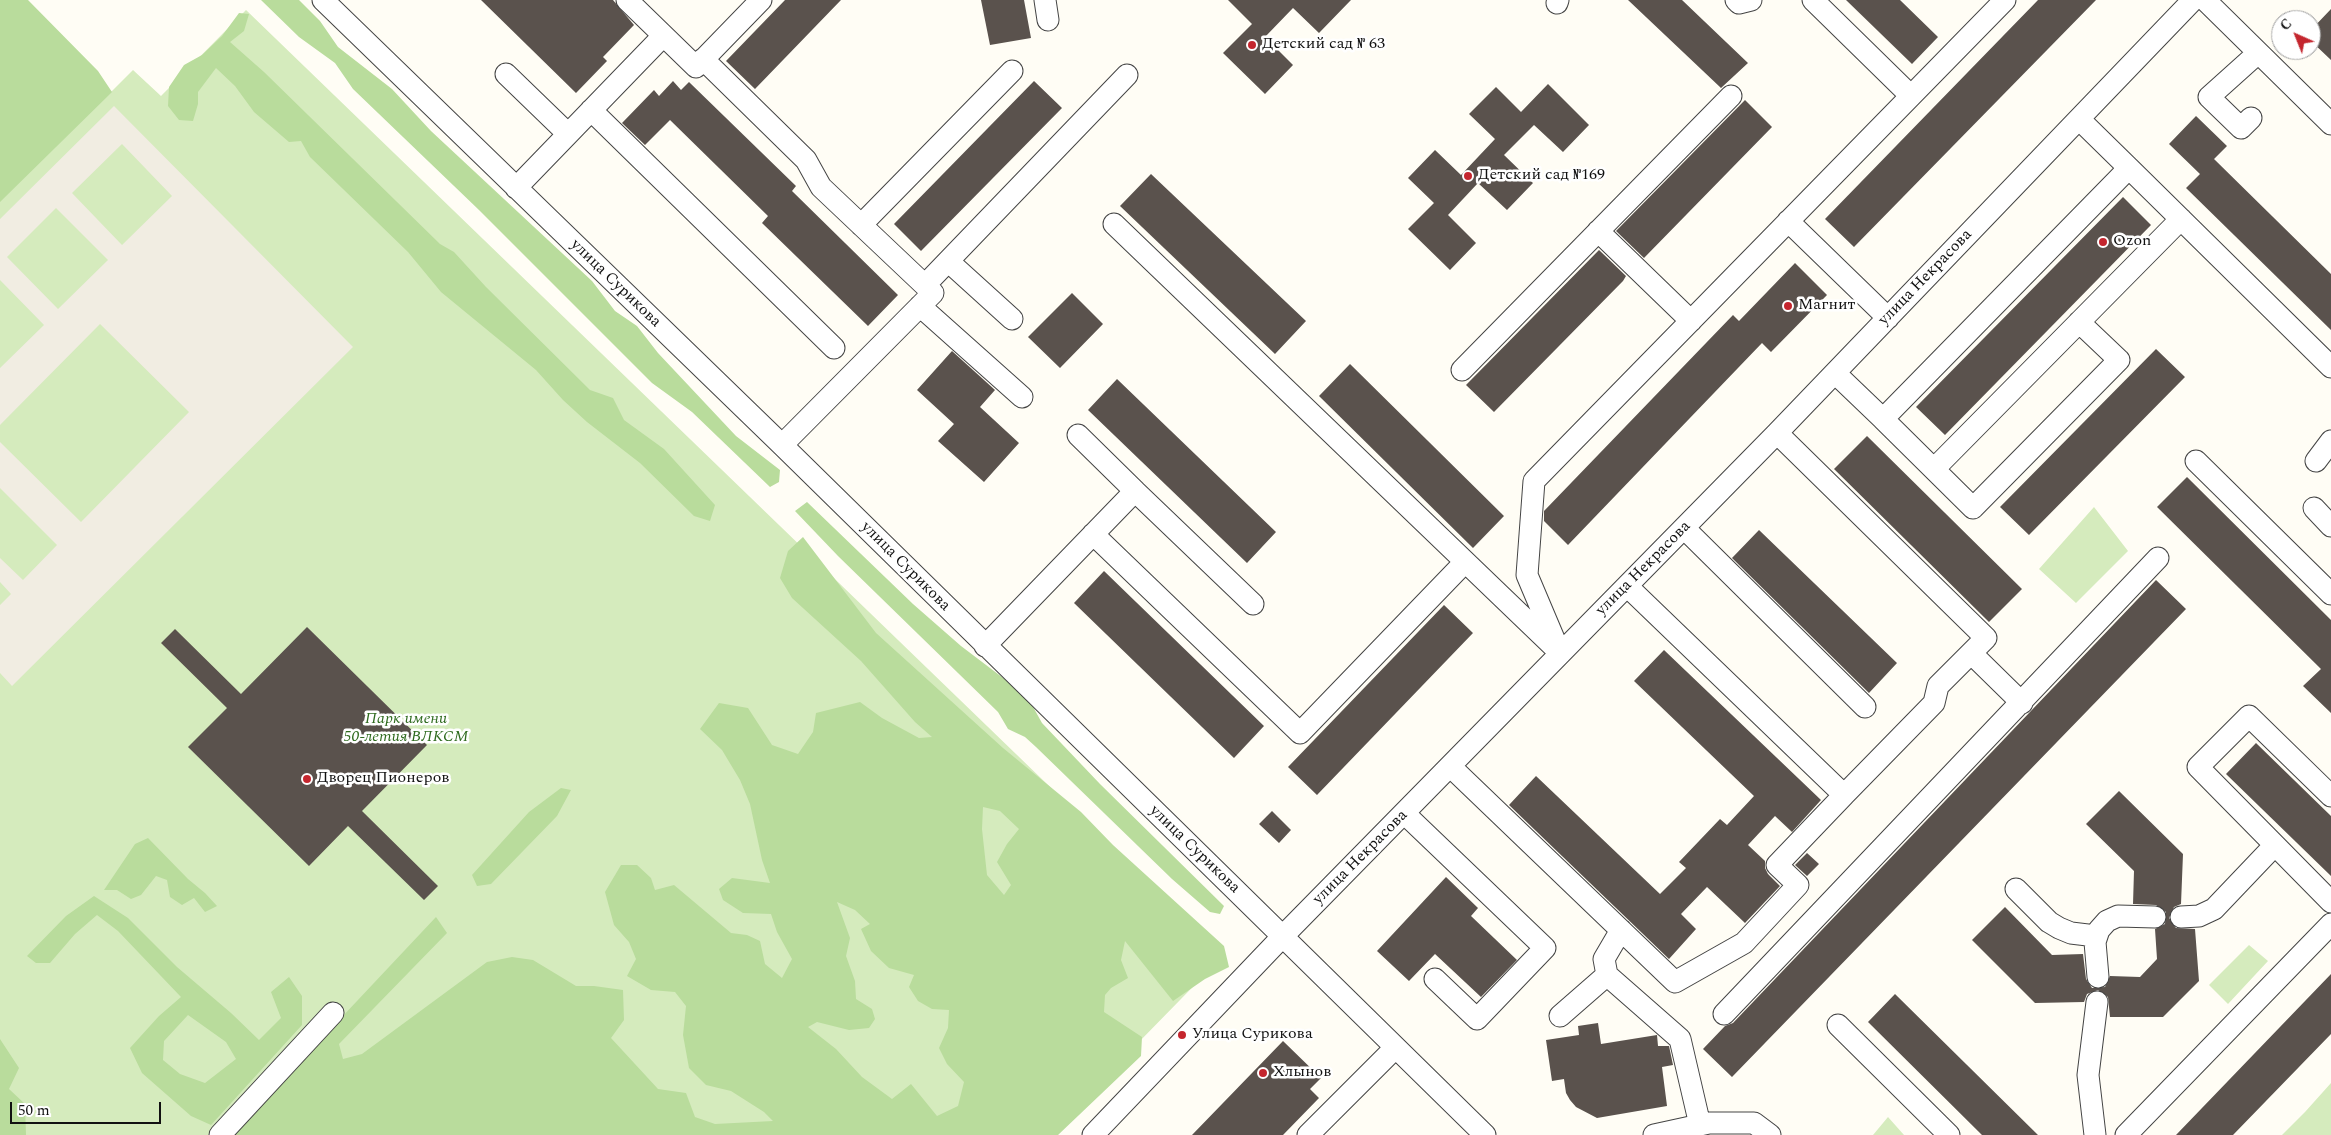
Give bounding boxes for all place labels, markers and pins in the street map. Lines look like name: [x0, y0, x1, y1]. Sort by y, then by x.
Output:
place label: Детский сад № 63: [1262, 35, 1385, 55]
marker: Детский сад № 63: [1246, 39, 1258, 51]
place label: Детский сад №169: [1478, 166, 1605, 186]
marker: Детский сад №169: [1462, 170, 1474, 182]
place label: Ozon: [2113, 232, 2151, 252]
marker: Ozon: [2097, 236, 2109, 248]
place label: Магнит: [1798, 296, 1855, 316]
marker: Магнит: [1782, 300, 1794, 312]
place label: Дворец Пионеров: [317, 769, 449, 789]
marker: Дворец Пионеров: [301, 773, 313, 785]
place label: Улица Сурикова: [1192, 1025, 1313, 1045]
marker: Улица Сурикова: [1176, 1029, 1188, 1041]
place label: Хлынов: [1273, 1063, 1331, 1083]
marker: Хлынов: [1257, 1067, 1269, 1079]

